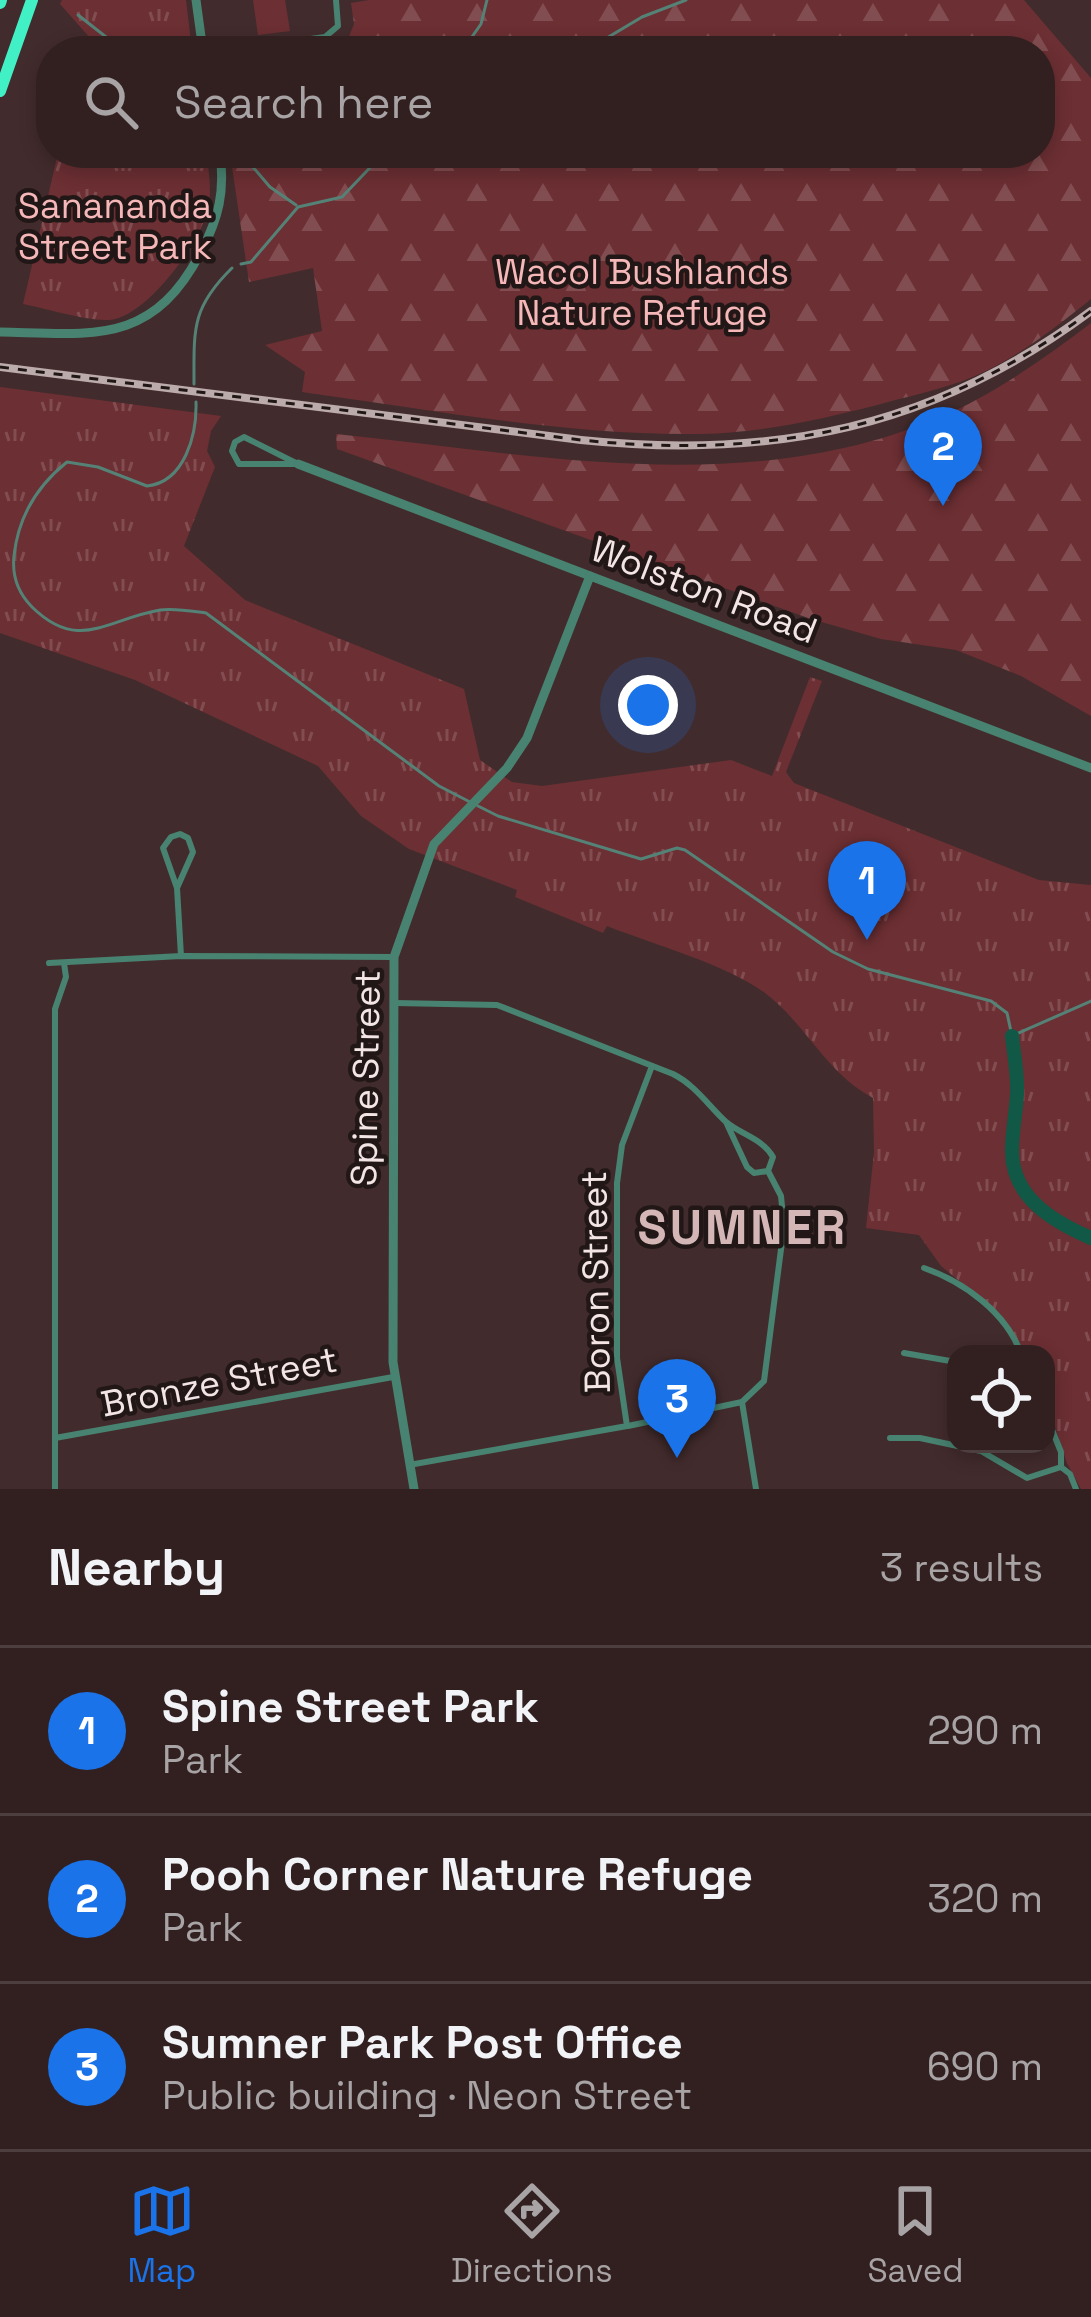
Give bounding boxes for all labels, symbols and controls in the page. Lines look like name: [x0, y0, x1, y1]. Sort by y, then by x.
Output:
search box: [36, 36, 1055, 168]
icon: search: [78, 69, 144, 135]
text: Search here: [174, 74, 433, 131]
park label: Sanananda Street Park: [18, 183, 212, 270]
park label: Wacol Bushlands Nature Refuge: [495, 249, 789, 336]
pin: 2: [904, 407, 982, 506]
street label: Wolston Road: [584, 526, 824, 654]
your location: [618, 675, 678, 735]
pin: 1: [828, 841, 906, 940]
street label: Spine Street: [341, 969, 391, 1187]
street label: Boron Street: [571, 1170, 621, 1394]
district label: SUMNER: [638, 1197, 848, 1258]
street label: Bronze Street: [97, 1337, 341, 1427]
map controls: [947, 1345, 1055, 1453]
button: locate: [947, 1345, 1055, 1453]
pin: 3: [638, 1359, 716, 1458]
text: Nearby: [48, 1535, 225, 1600]
text: 3 results: [880, 1543, 1043, 1592]
text: Spine Street Park: [162, 1678, 539, 1735]
text: 1: [78, 1706, 96, 1755]
text: 290 m: [927, 1706, 1043, 1755]
text: Park: [162, 1735, 243, 1784]
text: Pooh Corner Nature Refuge: [162, 1846, 753, 1903]
text: 2: [75, 1874, 99, 1923]
text: 320 m: [927, 1874, 1043, 1923]
text: Park: [162, 1903, 243, 1952]
text: Sumner Park Post Office: [162, 2014, 683, 2071]
text: 3: [75, 2042, 99, 2091]
text: 690 m: [927, 2042, 1043, 2091]
text: Public building · Neon Street: [162, 2071, 692, 2120]
tab: Map: [127, 2178, 196, 2292]
tab: Directions: [451, 2178, 613, 2292]
tab: Saved: [867, 2178, 964, 2292]

